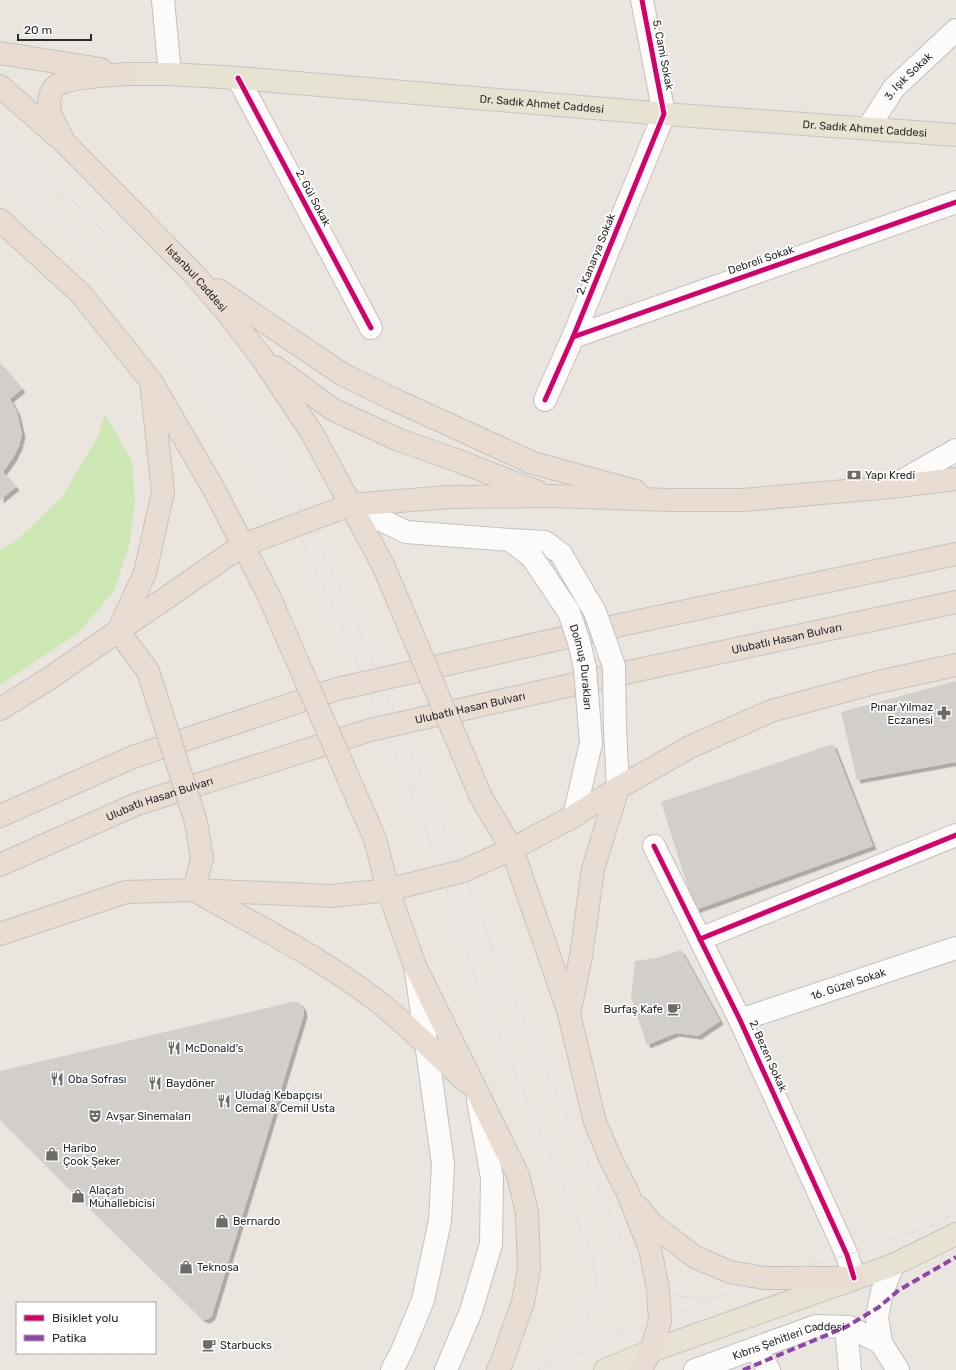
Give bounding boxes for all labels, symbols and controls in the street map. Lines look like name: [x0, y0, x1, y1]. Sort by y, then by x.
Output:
scale bar: [18, 16, 91, 42]
street label: 5. Cami Sokak: [650, 19, 676, 91]
text: 20 m: [24, 23, 52, 37]
street label: 3. Işık Sokak: [882, 49, 935, 102]
street label: Dr. Sadık Ahmet Caddesi: [479, 92, 605, 115]
street label: Dr. Sadık Ahmet Caddesi: [802, 117, 928, 139]
street label: 2. Gül Sokak: [293, 168, 333, 229]
street label: 2. Kanarya Sokak: [574, 211, 618, 297]
street label: İstanbul Caddesi: [163, 242, 230, 314]
street label: Debreli Sokak: [726, 243, 796, 277]
bank icon: Yapı Kredi: [846, 467, 862, 483]
place label: Yapı Kredi: [865, 469, 915, 482]
street label: Ulubatlı Hasan Bulvarı: [730, 620, 843, 656]
street label: Dolmuş Durakları: [567, 622, 595, 710]
street label: Ulubatlı Hasan Bulvarı: [414, 689, 526, 726]
place label: Pınar Yılmaz Eczanesi: [871, 701, 933, 727]
pharmacy icon: Pınar Yılmaz Eczanesi: [936, 705, 952, 721]
street label: Ulubatlı Hasan Bulvarı: [104, 774, 215, 823]
street label: 16. Güzel Sokak: [809, 965, 888, 1003]
cafe icon: Burfaş Kafe: [666, 1001, 682, 1017]
place label: Burfaş Kafe: [603, 1003, 663, 1016]
street label: 2. Bezen Sokak: [746, 1018, 790, 1094]
restaurant icon: McDonald's: [166, 1040, 182, 1056]
place label: McDonald's: [185, 1042, 244, 1055]
restaurant icon: Oba Sofrası: [49, 1071, 65, 1087]
place label: Oba Sofrası: [68, 1073, 127, 1086]
restaurant icon: Baydöner: [147, 1075, 163, 1091]
place label: Baydöner: [166, 1077, 216, 1090]
place label: Uludağ Kebapçısı Cemal & Cemil Usta: [235, 1089, 335, 1115]
restaurant icon: Uludağ Kebapçısı Cemal & Cemil Usta: [216, 1093, 232, 1109]
theatre icon: Avşar Sinemaları: [87, 1108, 103, 1124]
place label: Avşar Sinemaları: [106, 1110, 191, 1123]
place label: Haribo Çook Şeker: [63, 1142, 121, 1168]
shop icon: Haribo Çook Şeker: [44, 1146, 60, 1162]
place label: Alaçatı Muhallebicisi: [89, 1184, 155, 1210]
shop icon: Alaçatı Muhallebicisi: [70, 1188, 86, 1204]
shop icon: Bernardo: [214, 1213, 230, 1229]
place label: Bernardo: [233, 1215, 280, 1228]
shop icon: Teknosa: [178, 1259, 194, 1275]
place label: Teknosa: [197, 1261, 239, 1274]
legend: [16, 1302, 156, 1354]
text: Bisiklet yolu: [52, 1311, 118, 1325]
street label: Kıbrıs Şehitleri Caddesi: [731, 1319, 845, 1362]
text: Patika: [52, 1331, 86, 1345]
cafe icon: Starbucks: [201, 1337, 217, 1353]
place label: Starbucks: [220, 1339, 272, 1352]

